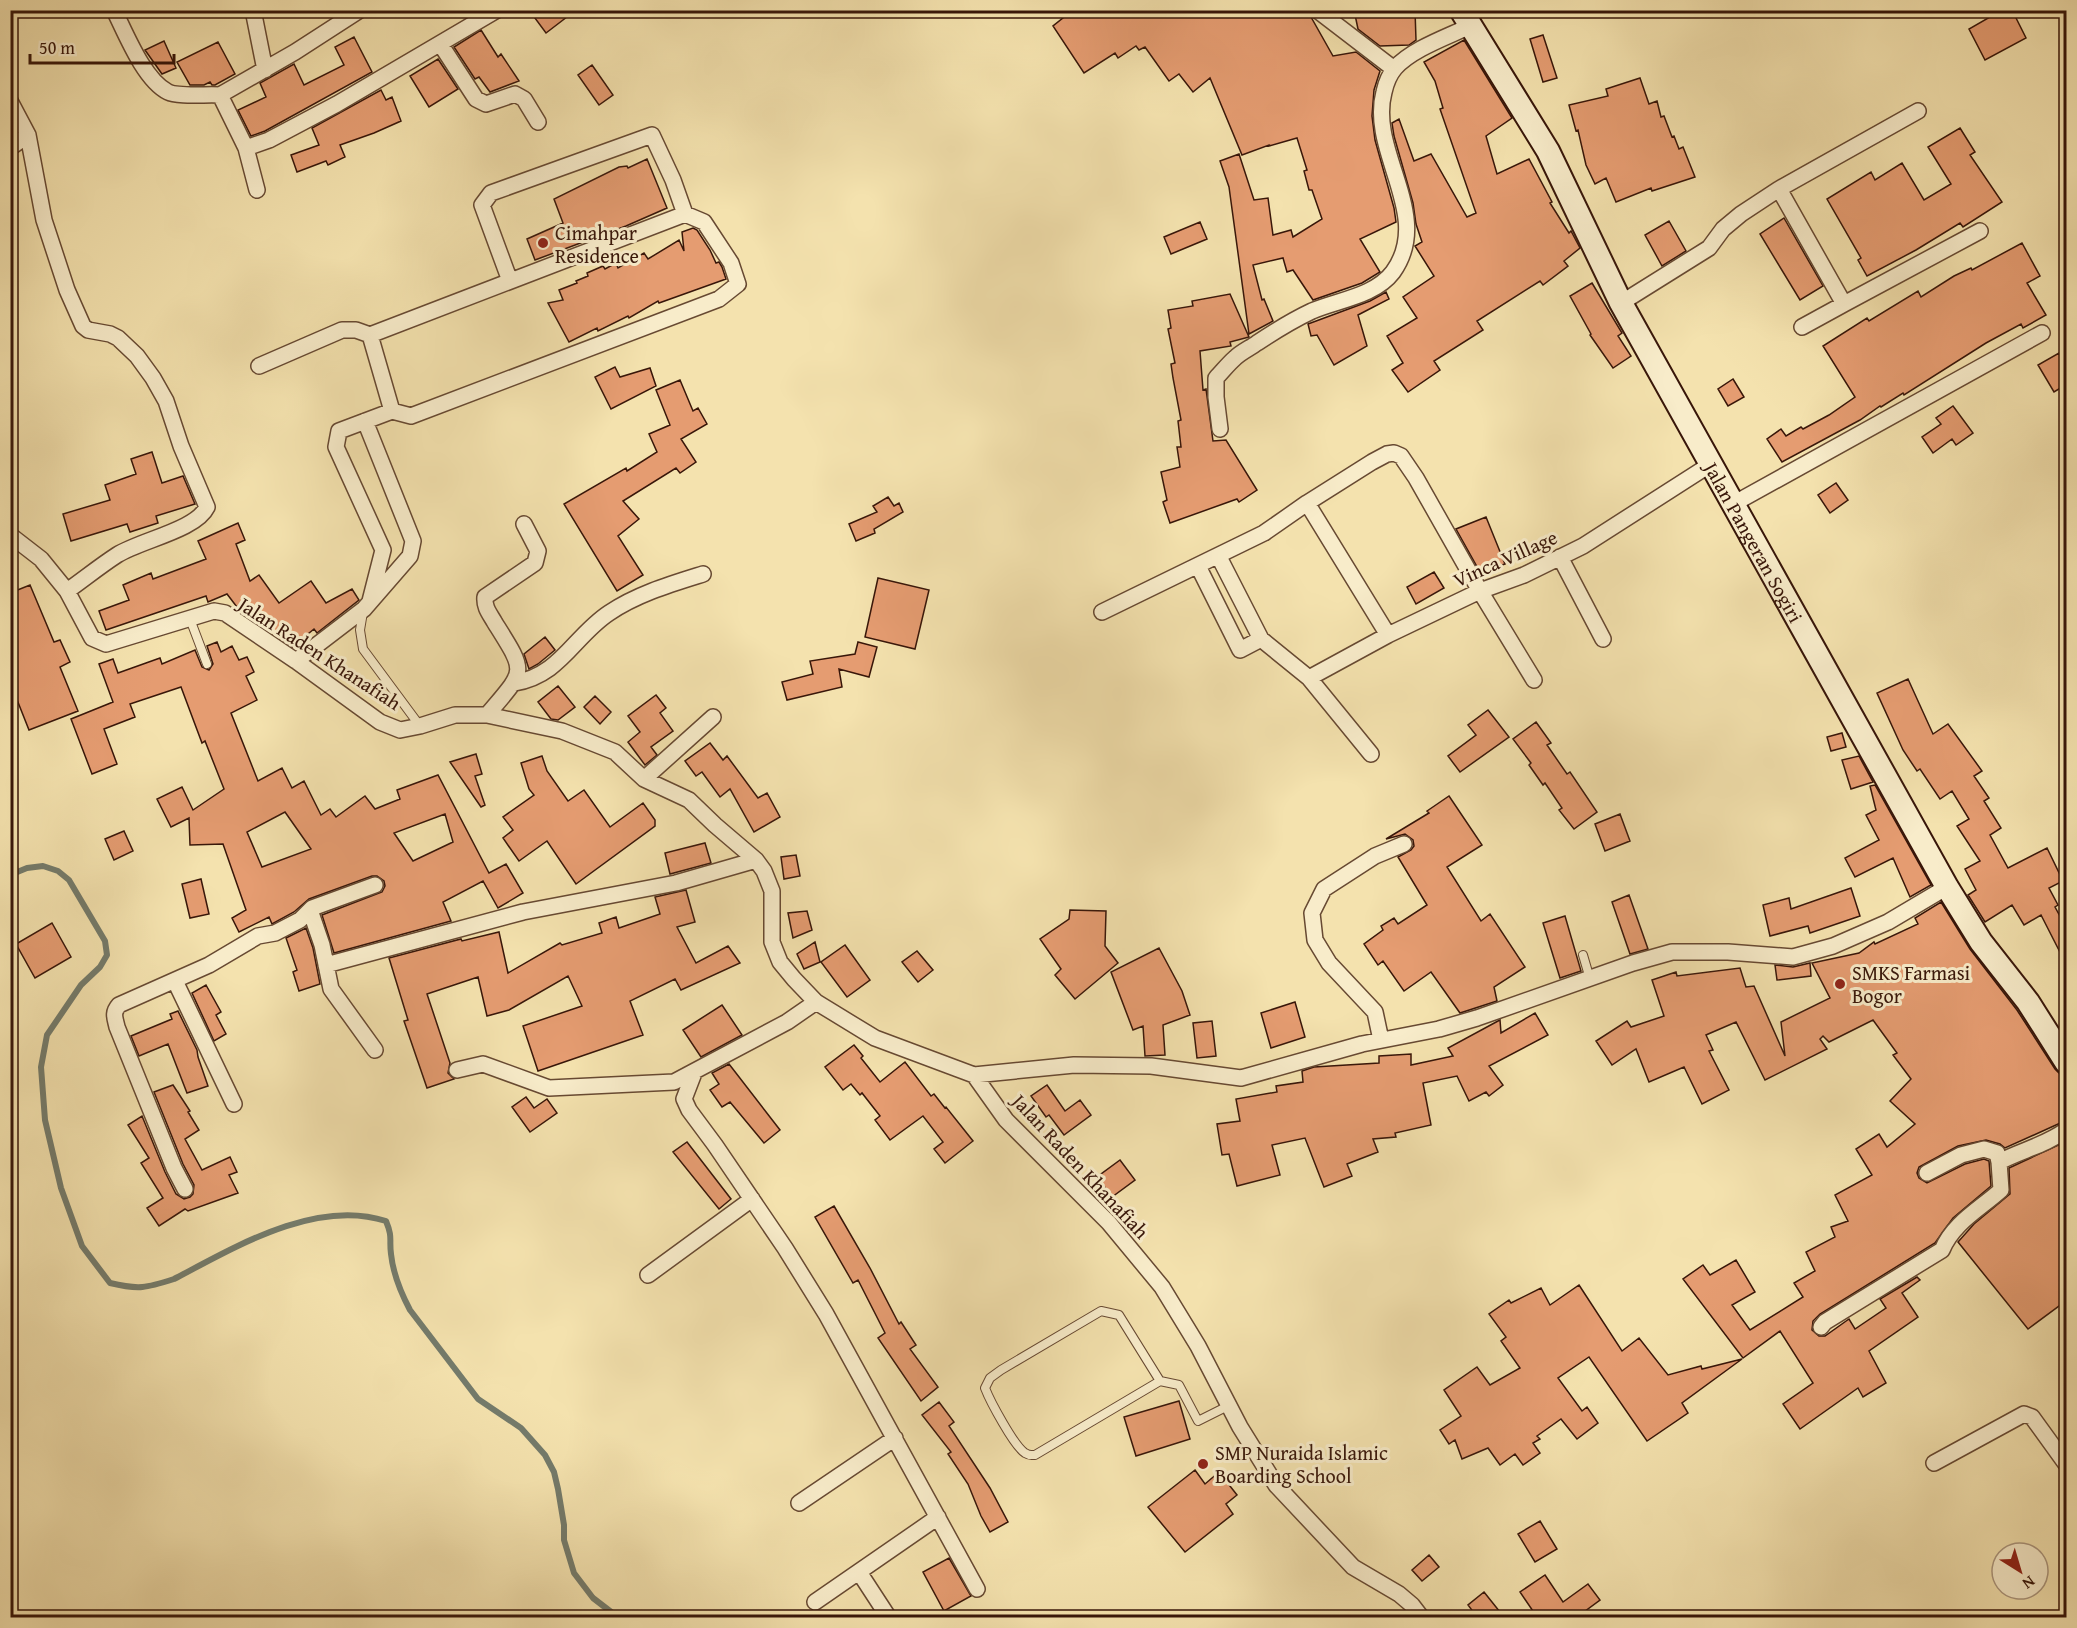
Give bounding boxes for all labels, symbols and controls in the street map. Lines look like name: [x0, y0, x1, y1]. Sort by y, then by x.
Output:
scale bar: [30, 27, 174, 65]
text: 50 m: [39, 34, 75, 61]
place label: Cimahpar Residence: [555, 218, 639, 270]
marker: Cimahpar Residence: [536, 236, 550, 250]
street label: Jalan Pangeran Sogiri: [1696, 454, 1811, 628]
street label: Vinca Village: [1448, 522, 1562, 594]
street label: Jalan Raden Khanafiah: [230, 588, 407, 717]
place label: SMKS Farmasi Bogor: [1852, 958, 1971, 1010]
marker: SMKS Farmasi Bogor: [1833, 977, 1847, 991]
street label: Jalan Raden Khanafiah: [1004, 1085, 1156, 1245]
place label: SMP Nuraida Islamic Boarding School: [1215, 1438, 1388, 1490]
marker: SMP Nuraida Islamic Boarding School: [1196, 1457, 1210, 1471]
north arrow: [1990, 1541, 2050, 1601]
text: N: [2017, 1570, 2041, 1596]

